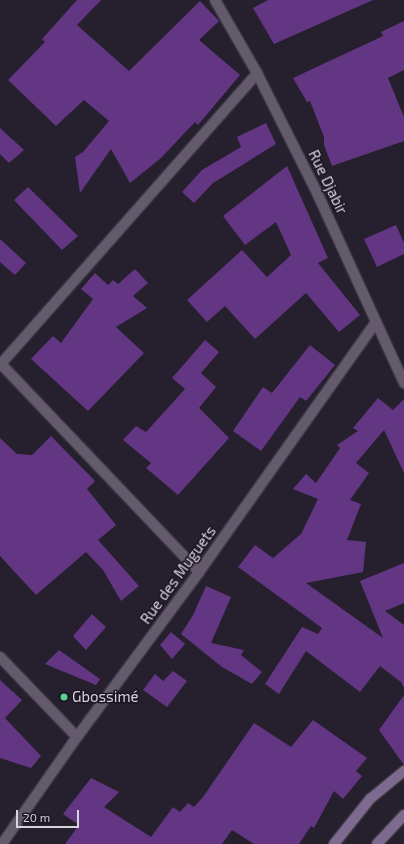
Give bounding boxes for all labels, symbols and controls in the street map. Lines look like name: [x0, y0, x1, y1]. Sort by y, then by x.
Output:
street label: Rue Djabir: [305, 147, 351, 217]
street label: Rue des Muguets: [136, 522, 220, 628]
place label: Gbossimé: [72, 688, 139, 706]
marker: Gbossimé: [59, 692, 69, 702]
scale bar: [18, 802, 81, 828]
text: 20 m: [23, 810, 50, 824]

